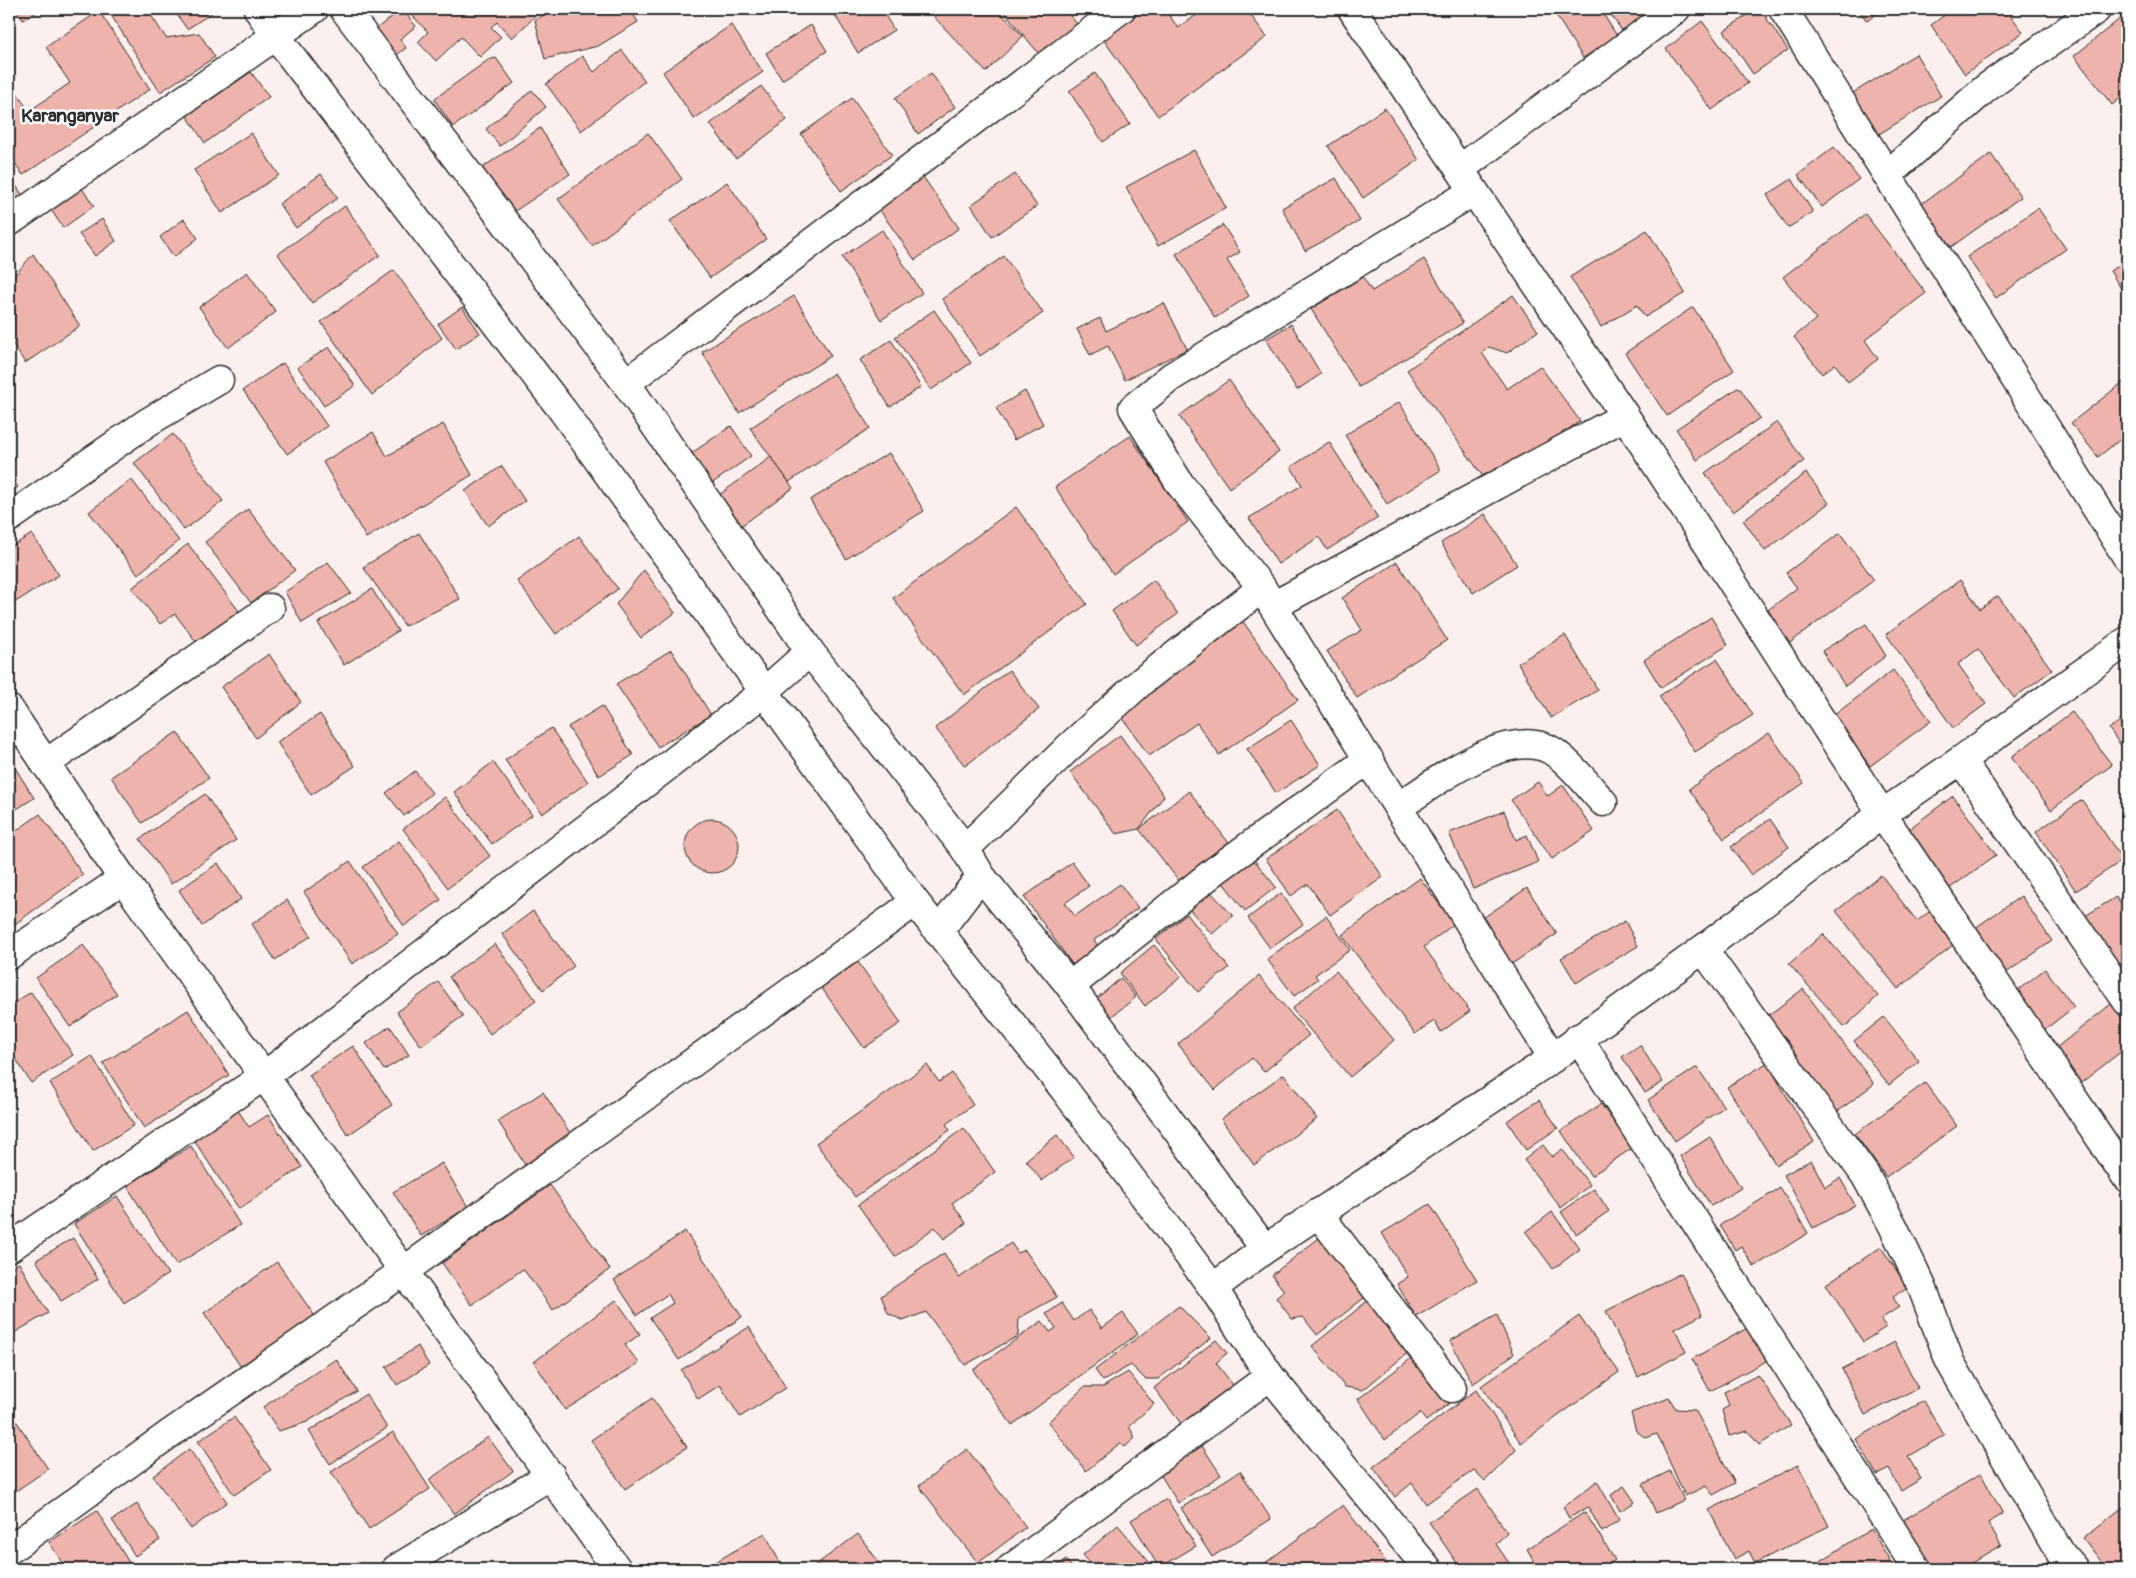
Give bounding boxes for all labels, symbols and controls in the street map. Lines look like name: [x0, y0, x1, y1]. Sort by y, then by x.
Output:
district label: Karanganyar: [21, 104, 119, 128]

